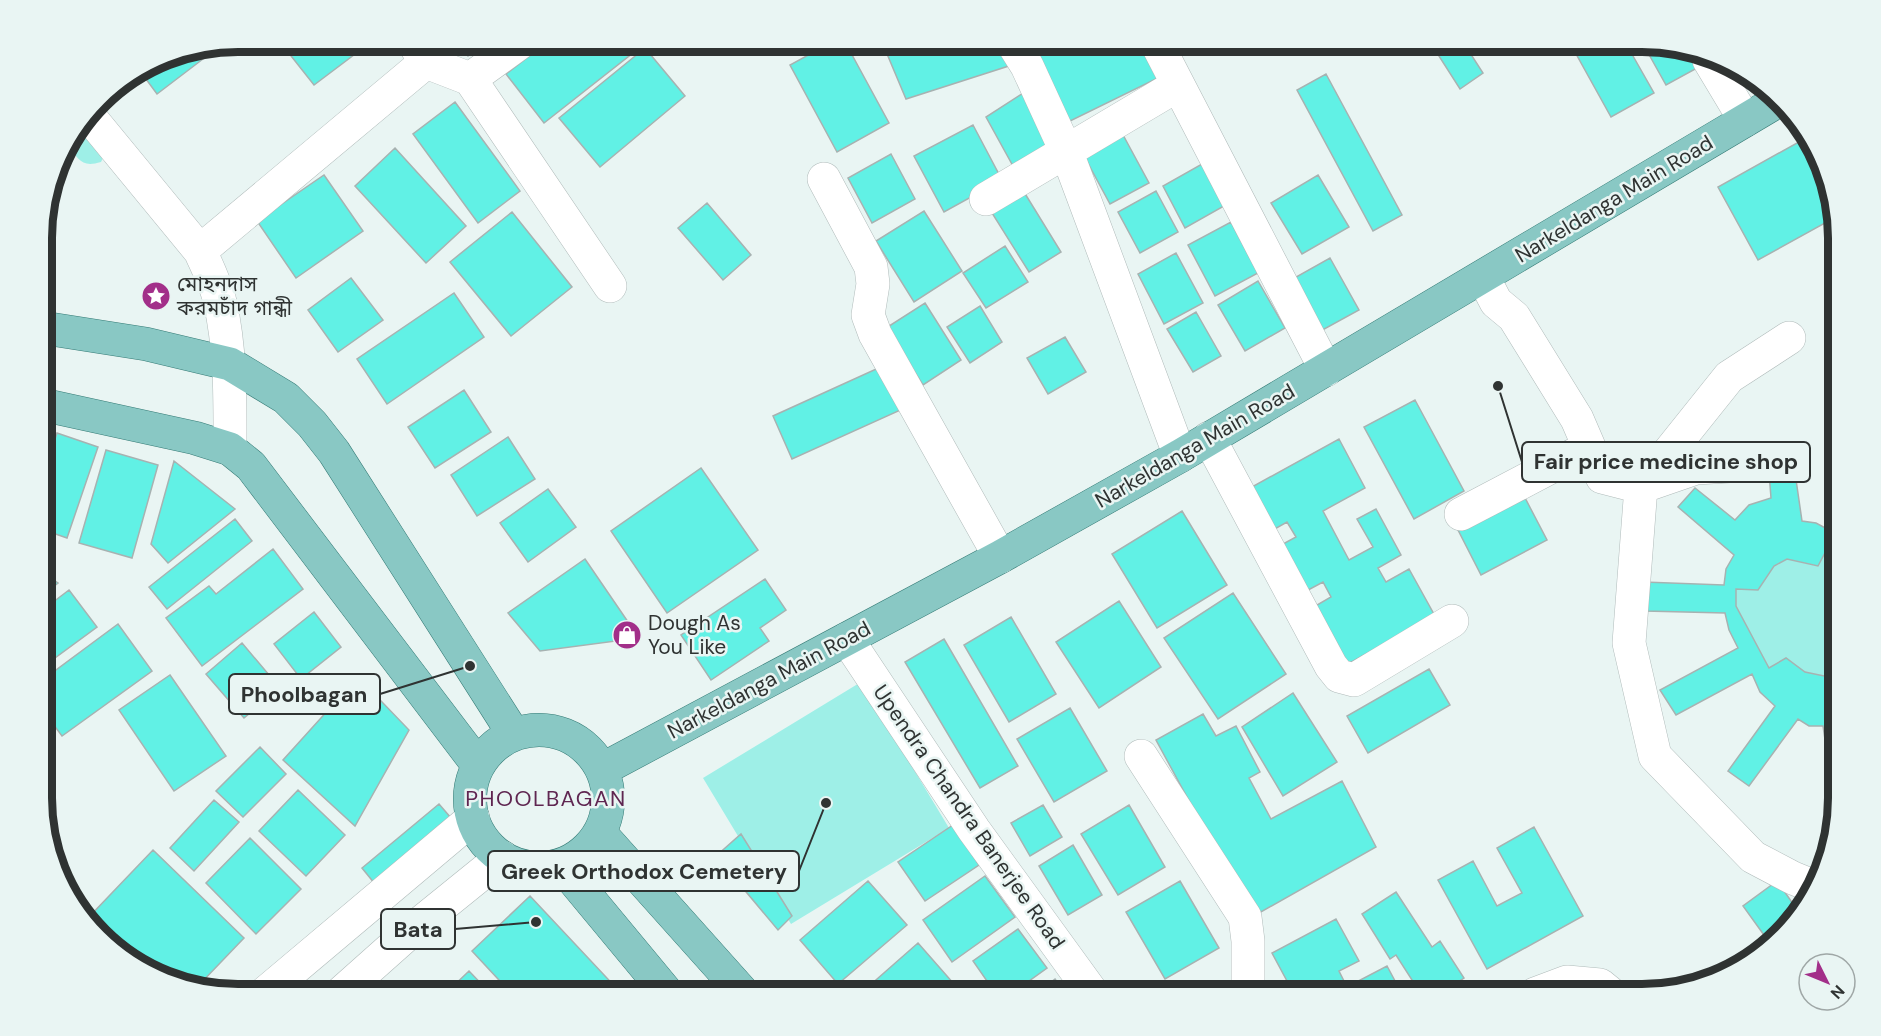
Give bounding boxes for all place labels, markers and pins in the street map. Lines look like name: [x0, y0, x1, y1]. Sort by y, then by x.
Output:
place label: মোহনদাস করমচাঁদ গান্ধী: [176, 270, 293, 322]
place icon: মোহনদাস করমচাঁদ গান্ধী: [140, 280, 172, 312]
callout: Fair price medicine shop: [1522, 442, 1810, 482]
place label: Dough As You Like: [648, 609, 741, 661]
shop icon: Dough As You Like: [611, 619, 643, 651]
callout: Phoolbagan: [229, 674, 380, 714]
callout: Greek Orthodox Cemetery: [488, 851, 799, 891]
callout: Bata: [381, 909, 455, 949]

